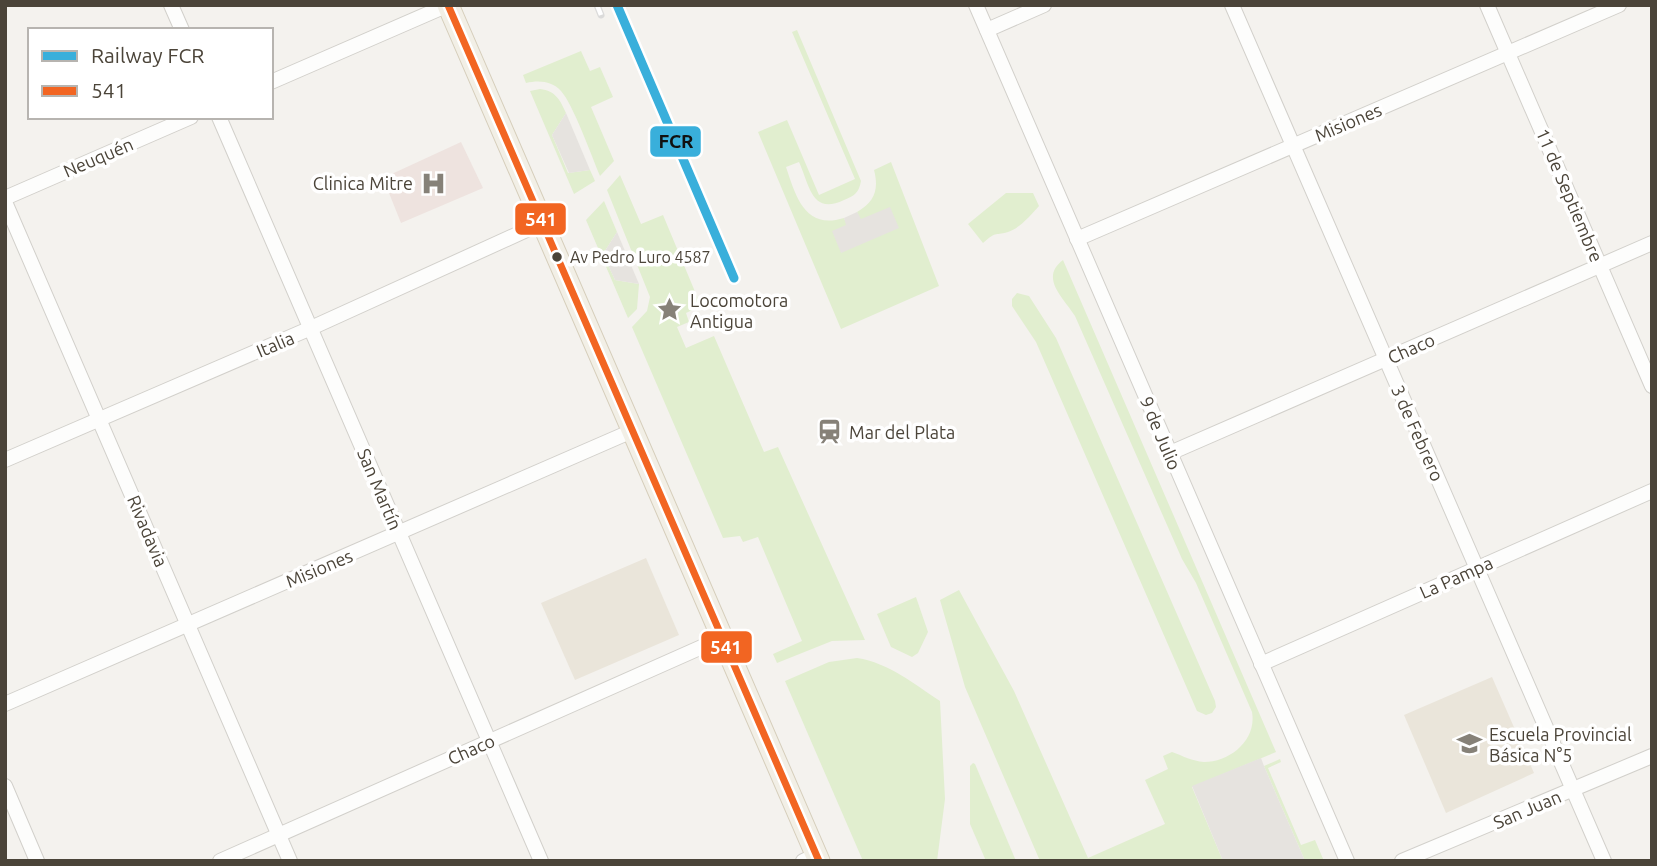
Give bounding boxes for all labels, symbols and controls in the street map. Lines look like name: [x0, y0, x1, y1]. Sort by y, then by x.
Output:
legend: [28, 28, 273, 119]
text: Railway FCR: [91, 43, 204, 67]
text: 541: [91, 78, 127, 102]
street label: Misiones: [1312, 99, 1385, 145]
line badge: FCR: [649, 125, 702, 158]
street label: 11 de Septiembre: [1533, 125, 1607, 265]
text: FCR: [658, 130, 694, 152]
street label: Neuquén: [60, 133, 136, 181]
hospital icon: Clinica Mitre: [419, 169, 447, 197]
place label: Clinica Mitre: [313, 173, 413, 193]
line badge: 541: [514, 202, 567, 236]
text: 541: [525, 208, 557, 230]
place label: Av Pedro Luro 4587: [570, 248, 711, 266]
marker: Av Pedro Luro 4587: [550, 250, 564, 264]
place label: Locomotora Antigua: [690, 290, 788, 331]
place icon: Locomotora Antigua: [656, 296, 684, 324]
street label: Italia: [253, 327, 297, 361]
street label: Chaco: [1384, 329, 1438, 367]
street label: 3 de Febrero: [1388, 382, 1448, 484]
street label: 9 de Julio: [1137, 393, 1185, 473]
station icon: Mar del Plata: [815, 418, 843, 446]
place label: Mar del Plata: [849, 422, 955, 442]
street label: San Martín: [354, 445, 406, 533]
street label: Rivadavia: [124, 492, 172, 570]
street label: Misiones: [283, 545, 356, 591]
street label: La Pampa: [1416, 552, 1496, 602]
line badge: 541: [700, 630, 753, 664]
text: 541: [710, 636, 742, 658]
place label: Escuela Provincial Básica N°5: [1489, 724, 1632, 765]
street label: Chaco: [444, 730, 498, 768]
school or university icon: Escuela Provincial Básica N°5: [1455, 730, 1483, 758]
street label: San Juan: [1490, 786, 1564, 832]

